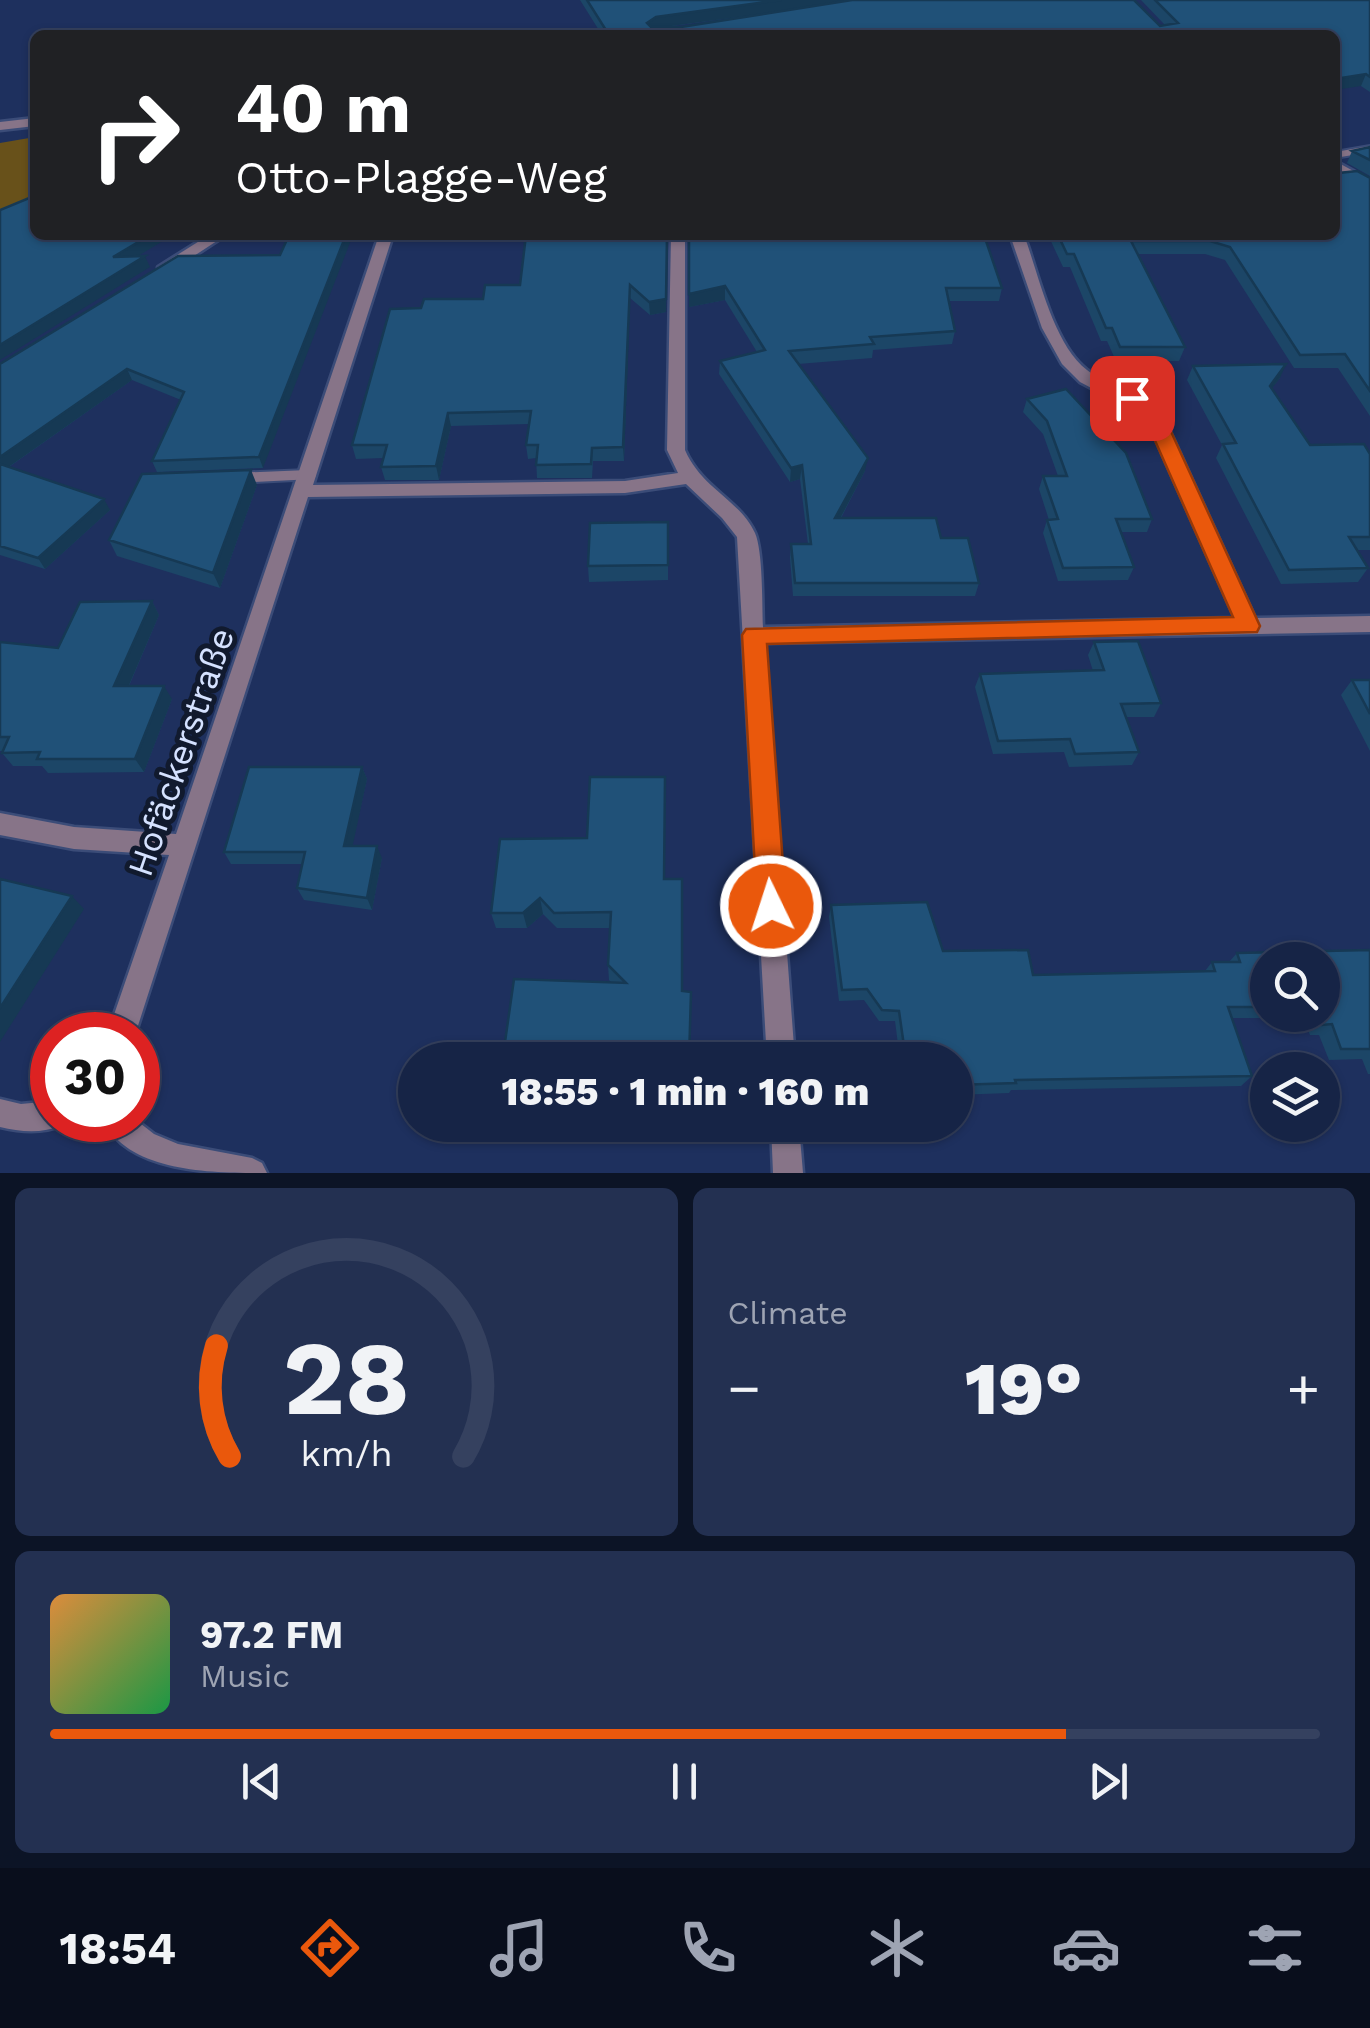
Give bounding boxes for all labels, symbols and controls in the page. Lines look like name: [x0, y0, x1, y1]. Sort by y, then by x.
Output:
text: 40 m: [235, 67, 411, 149]
icon: right: [70, 70, 200, 200]
text: Otto-Plagge-Weg: [235, 151, 607, 204]
pin: [1090, 356, 1175, 441]
icon: arrive: [1105, 371, 1160, 426]
street label: Hofäckerstraße: [119, 622, 243, 882]
position arrow: [719, 854, 823, 958]
map controls: [1250, 942, 1340, 1142]
button: search: [1250, 942, 1340, 1032]
speed limit sign: 30: [30, 1012, 160, 1142]
button: layers: [1250, 1052, 1340, 1142]
text: 18:55 · 1 min · 160 m: [502, 1070, 869, 1114]
text: Climate: [728, 1294, 848, 1332]
text: 28: [283, 1317, 410, 1439]
text: 19°: [965, 1344, 1083, 1432]
text: −: [728, 1356, 761, 1420]
text: +: [1287, 1356, 1320, 1420]
text: km/h: [300, 1433, 392, 1475]
text: 97.2 FM: [200, 1613, 343, 1657]
text: Music: [200, 1657, 290, 1695]
icon: previous: [234, 1754, 289, 1809]
icon: pause: [657, 1754, 712, 1809]
icon: next: [1081, 1754, 1136, 1809]
icon: directions: [295, 1913, 365, 1983]
icon: music: [484, 1913, 554, 1983]
icon: phone: [673, 1913, 743, 1983]
icon: climate: [862, 1913, 932, 1983]
icon: car: [1051, 1913, 1121, 1983]
icon: filters: [1240, 1913, 1310, 1983]
text: 18:54: [60, 1922, 176, 1975]

